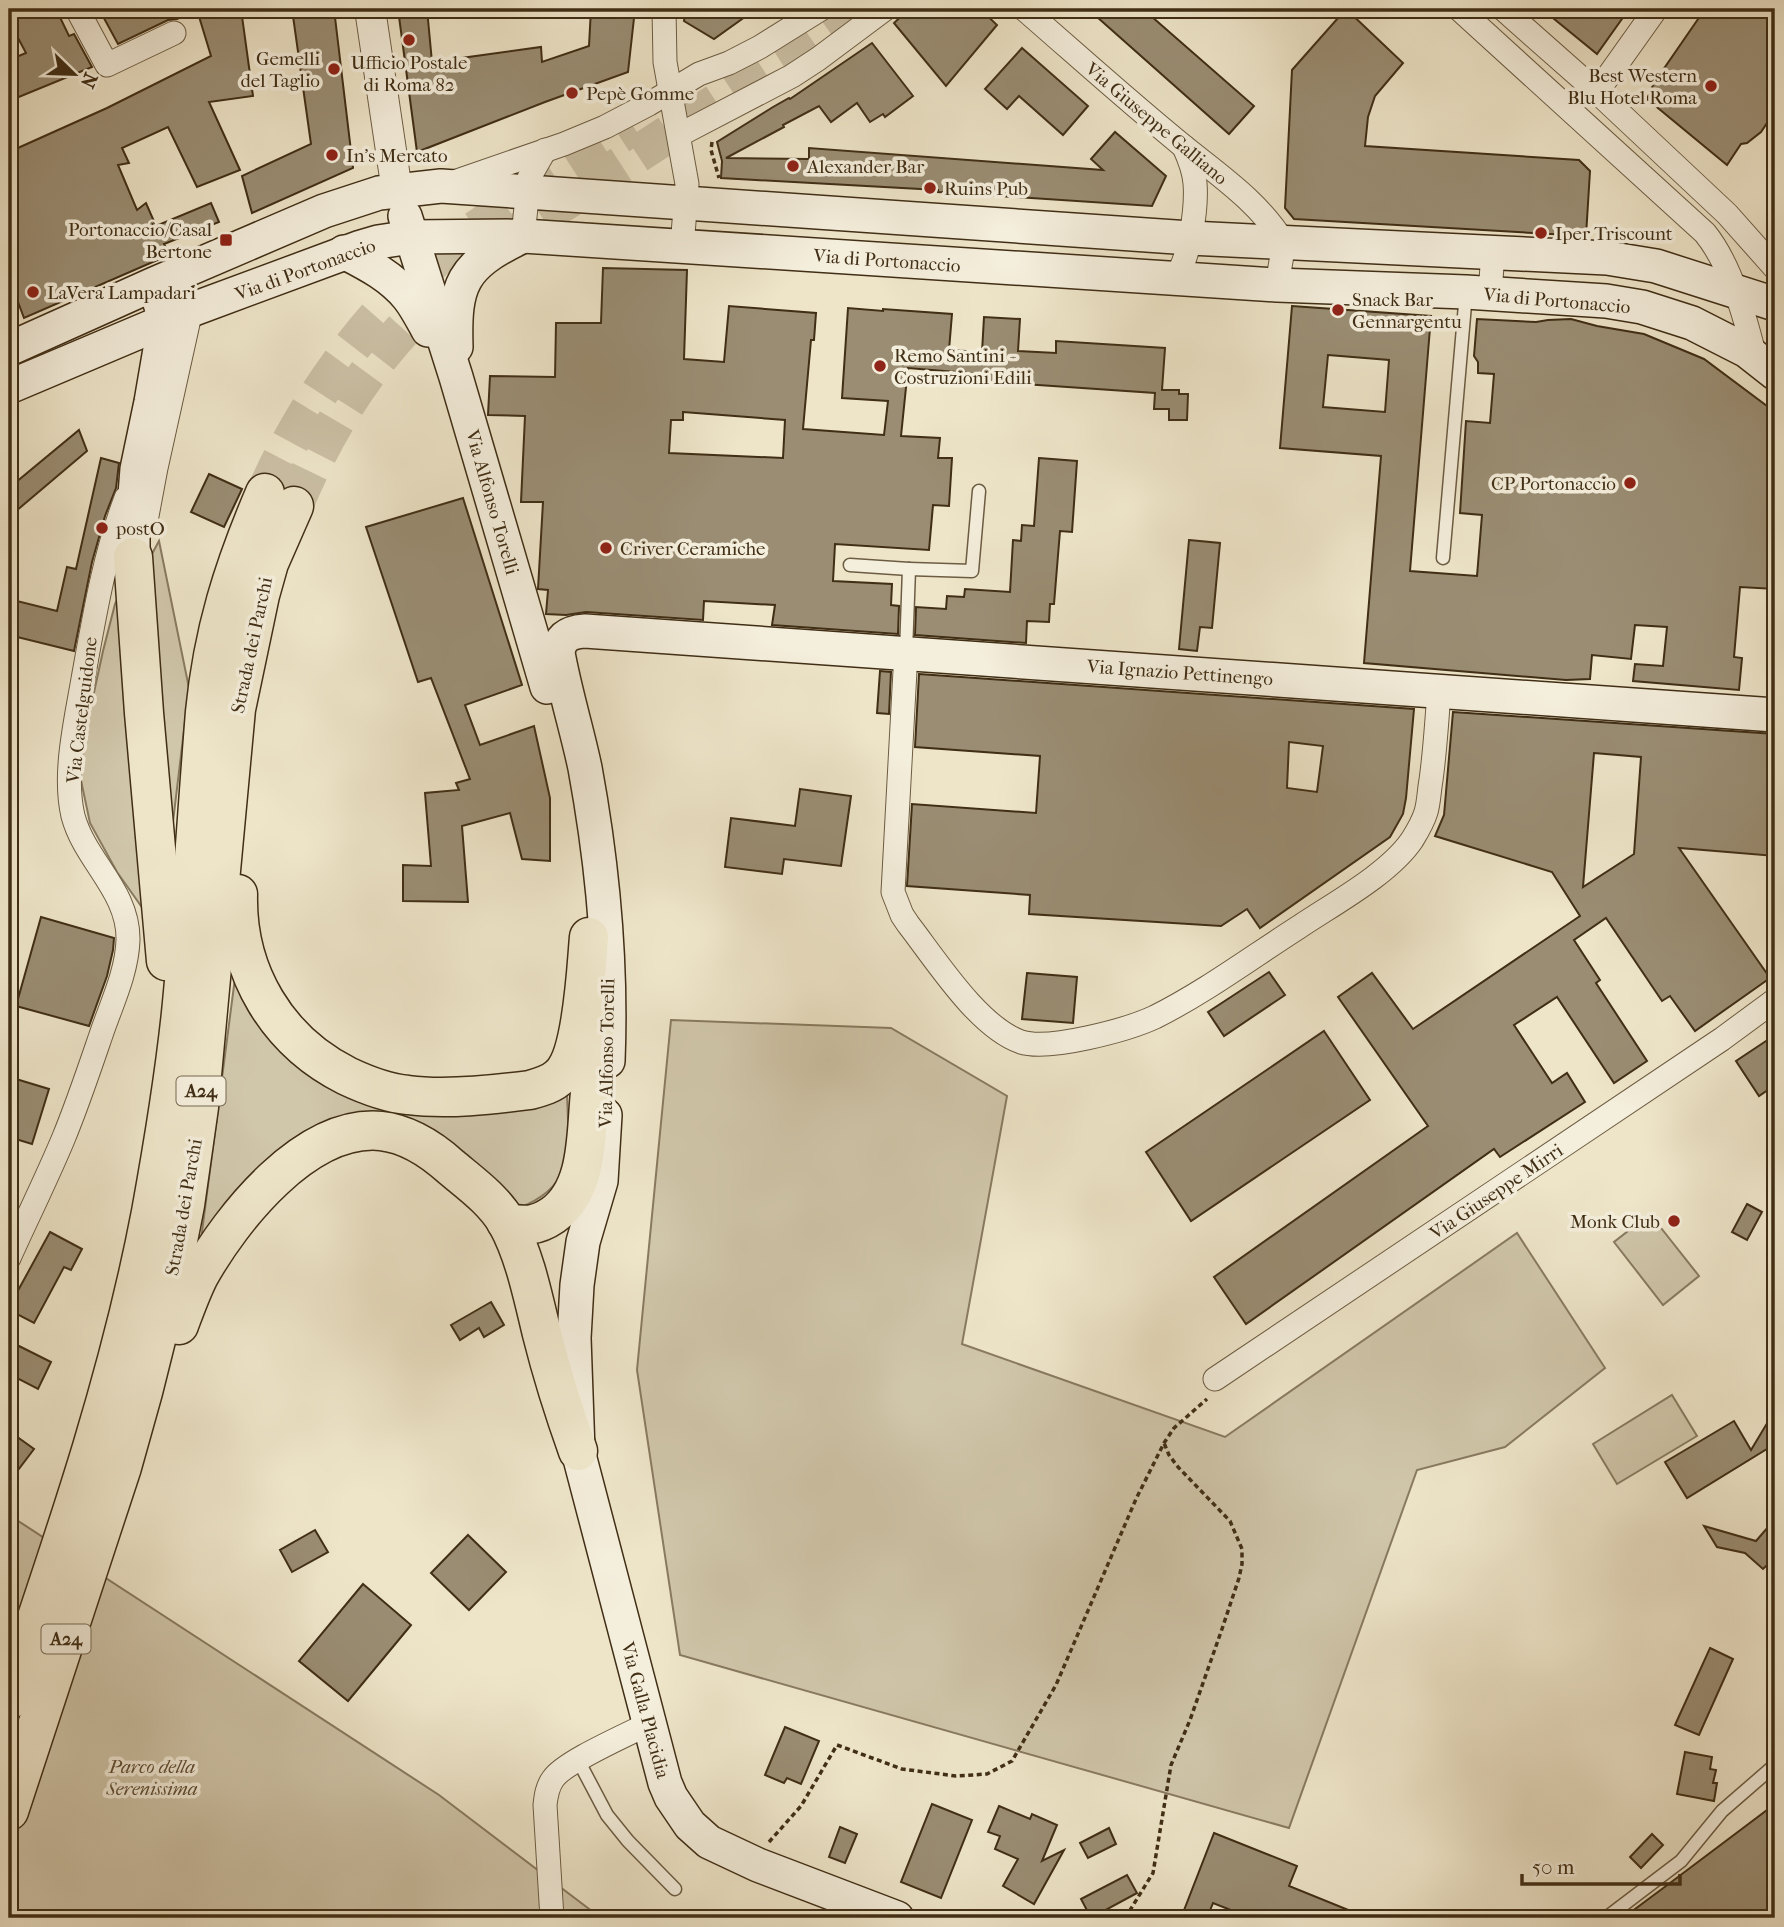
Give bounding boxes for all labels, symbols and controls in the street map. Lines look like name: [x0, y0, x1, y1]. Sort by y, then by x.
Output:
marker: Ufficio Postale di Roma 82: [401, 32, 417, 48]
north arrow: [38, 38, 108, 108]
place label: Gemelli del Taglio: [241, 48, 320, 92]
place label: Ufficio Postale di Roma 82: [351, 52, 467, 96]
street label: Via Giuseppe Galliano: [1080, 57, 1232, 190]
marker: Gemelli del Taglio: [326, 61, 342, 77]
place label: Best Western Blu Hotel Roma: [1567, 65, 1697, 109]
text: N: [76, 69, 102, 92]
marker: Best Western Blu Hotel Roma: [1703, 78, 1719, 94]
place label: Pepè Gomme: [586, 83, 694, 105]
marker: Pepè Gomme: [564, 85, 580, 101]
place label: In's Mercato: [346, 145, 448, 167]
marker: In's Mercato: [324, 147, 340, 163]
place label: Alexander Bar: [806, 156, 925, 178]
marker: Alexander Bar: [785, 158, 801, 174]
place label: Ruins Pub: [944, 178, 1028, 200]
marker: Ruins Pub: [922, 180, 938, 196]
place label: Portonaccio/Casal Bertone: [68, 219, 212, 263]
place label: Iper Triscount: [1555, 223, 1673, 245]
marker: Iper Triscount: [1533, 225, 1549, 241]
marker: Portonaccio/Casal Bertone: [218, 232, 234, 248]
street label: Via di Portonaccio: [231, 234, 379, 306]
street label: Via di Portonaccio: [812, 245, 962, 277]
place label: LaVera Lampadari: [47, 282, 196, 304]
marker: LaVera Lampadari: [25, 284, 41, 300]
street label: Via di Portonaccio: [1481, 284, 1632, 318]
place label: Snack Bar Gennargentu: [1352, 289, 1462, 333]
marker: Snack Bar Gennargentu: [1330, 302, 1346, 318]
place label: Remo Santini - Costruzioni Edili: [894, 345, 1032, 389]
marker: Remo Santini - Costruzioni Edili: [872, 358, 888, 374]
street label: Via Alfonso Torelli: [461, 426, 523, 578]
place label: CP Portonaccio: [1491, 473, 1616, 495]
marker: CP Portonaccio: [1622, 475, 1638, 491]
place label: postO: [115, 518, 165, 540]
marker: postO: [94, 520, 110, 536]
place label: Criver Ceramiche: [620, 538, 765, 560]
marker: Criver Ceramiche: [598, 540, 614, 556]
street label: Strada dei Parchi: [227, 575, 277, 715]
street label: Via Castelguidone: [62, 636, 102, 786]
street label: Via Ignazio Pettinengo: [1085, 655, 1274, 690]
street label: Via Alfonso Torelli: [595, 978, 619, 1129]
road number: A24: [176, 1076, 226, 1106]
street label: Strada dei Parchi: [161, 1137, 207, 1277]
street label: Via Giuseppe Mirri: [1425, 1139, 1568, 1245]
place label: Monk Club: [1570, 1211, 1660, 1233]
marker: Monk Club: [1666, 1213, 1682, 1229]
road number: A24: [42, 1624, 90, 1654]
street label: Via Galla Placidia: [616, 1639, 674, 1781]
park label: Parco della Serenissima: [105, 1756, 198, 1800]
scale bar: [1522, 1843, 1679, 1887]
text: 50 m: [1532, 1855, 1575, 1879]

